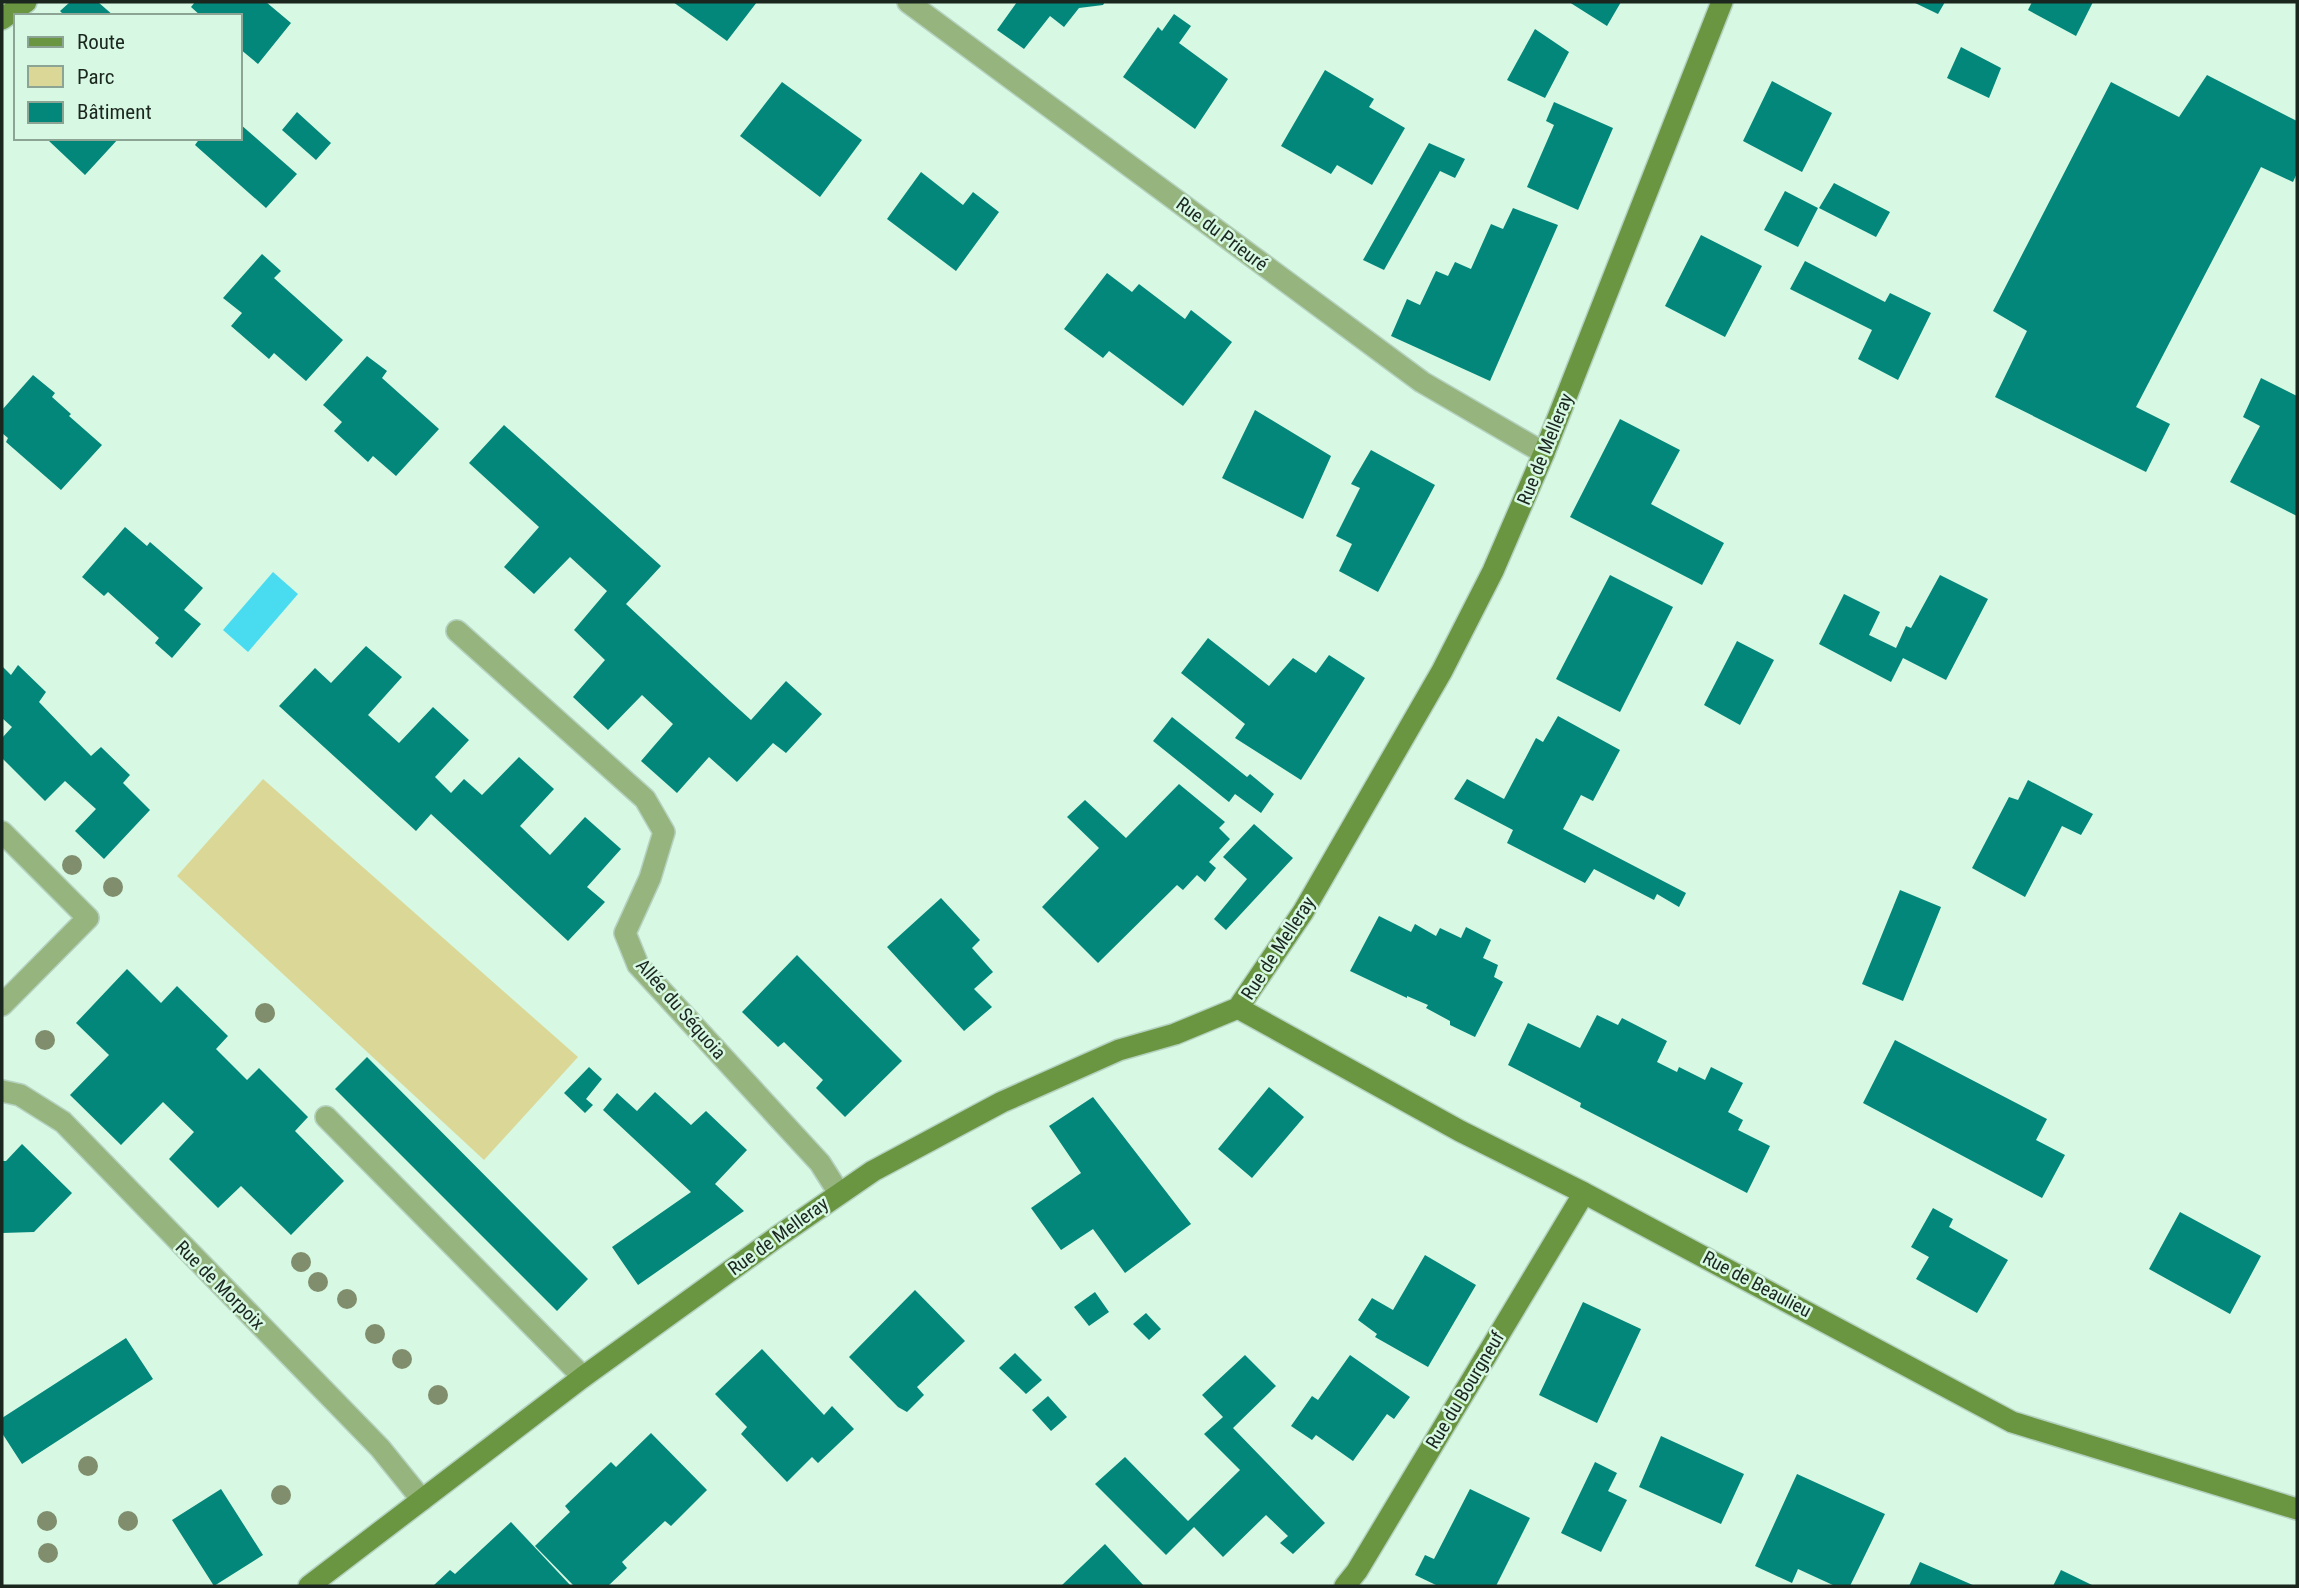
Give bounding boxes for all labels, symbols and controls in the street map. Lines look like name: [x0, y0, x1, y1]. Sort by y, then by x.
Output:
legend: [14, 14, 242, 140]
text: Route: [77, 30, 125, 54]
text: Parc: [77, 65, 115, 89]
text: Bâtiment: [77, 100, 152, 124]
street label: Rue du Prieuré: [1172, 192, 1272, 276]
street label: Rue de Melleray: [1512, 390, 1578, 508]
street label: Rue de Melleray: [1236, 892, 1320, 1004]
street label: Allée du Séquoia: [631, 954, 731, 1064]
street label: Rue de Melleray: [723, 1192, 833, 1280]
street label: Rue de Morpoix: [171, 1236, 269, 1334]
street label: Rue de Beaulieu: [1699, 1246, 1815, 1322]
street label: Rue du Bourgneuf: [1421, 1327, 1509, 1453]

